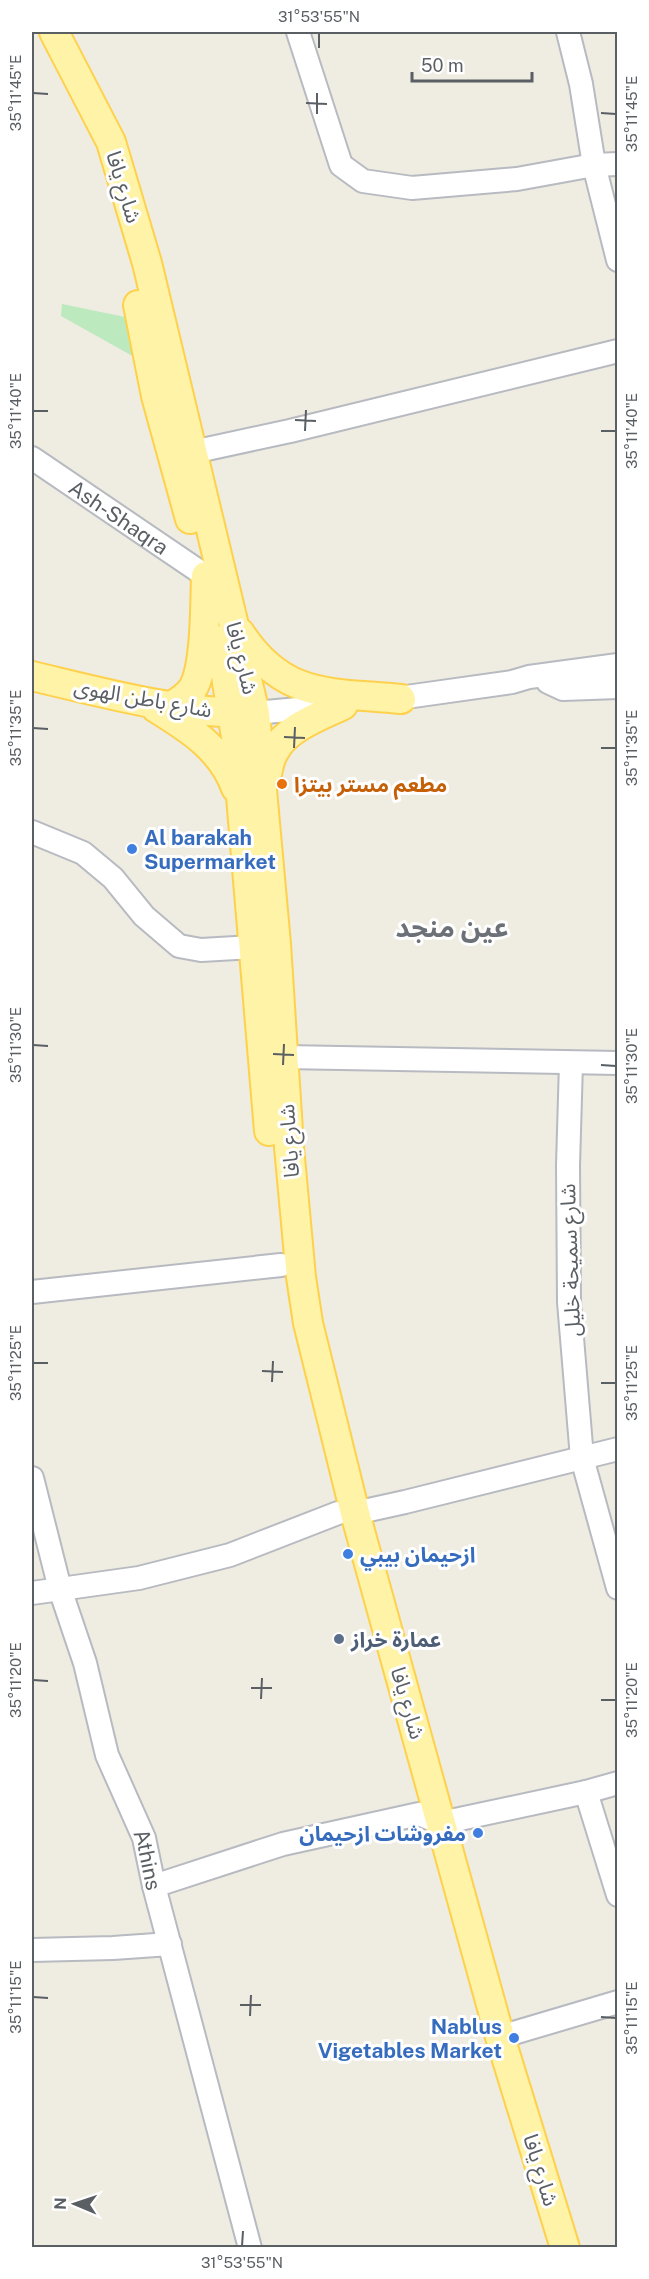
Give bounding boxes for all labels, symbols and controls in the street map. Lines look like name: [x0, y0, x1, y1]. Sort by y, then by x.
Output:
text: 31°53'55"N: [278, 8, 360, 25]
scale bar: [412, 45, 532, 83]
text: 35°11'45"E: [7, 55, 24, 131]
text: 50 m: [421, 55, 464, 76]
text: 35°11'45"E: [623, 76, 640, 152]
street label: شارع يافا: [98, 148, 147, 227]
text: 35°11'40"E: [7, 373, 24, 449]
text: 35°11'40"E: [623, 393, 640, 469]
street label: Ash-Shaqra: [64, 474, 173, 559]
street label: شارع يافا: [218, 619, 263, 698]
street label: شارع باطن الهوى: [72, 674, 214, 725]
text: 35°11'35"E: [7, 690, 24, 766]
text: 35°11'35"E: [623, 710, 640, 786]
place label: مطعم مستر بيتزا: [294, 772, 447, 800]
marker: مطعم مستر بيتزا: [275, 777, 289, 791]
place label: Al barakah Supermarket: [144, 825, 276, 874]
marker: Al barakah Supermarket: [125, 842, 139, 856]
district label: عين منجد: [395, 911, 509, 943]
text: 35°11'30"E: [7, 1007, 24, 1083]
text: 35°11'30"E: [623, 1028, 640, 1104]
street label: شارع يافا: [274, 1103, 307, 1179]
street label: شارع سميحة خليل: [555, 1183, 588, 1337]
text: 35°11'25"E: [7, 1325, 24, 1401]
text: 35°11'25"E: [623, 1345, 640, 1421]
place label: ازحيمان بيبي: [360, 1542, 475, 1571]
marker: ازحيمان بيبي: [341, 1547, 355, 1561]
place label: عمارة خراز: [350, 1627, 441, 1652]
marker: عمارة خراز: [332, 1632, 346, 1646]
text: 35°11'20"E: [7, 1642, 24, 1718]
text: 35°11'20"E: [623, 1662, 640, 1738]
street label: شارع يافا: [383, 1664, 430, 1743]
place label: مفروشات ازحيمان: [299, 1821, 466, 1846]
street label: Athins: [129, 1825, 167, 1892]
marker: مفروشات ازحيمان: [471, 1826, 485, 1840]
text: 35°11'15"E: [7, 1960, 24, 2034]
text: 35°11'15"E: [623, 1981, 640, 2055]
place label: Nablus Vigetables Market: [318, 2014, 502, 2063]
marker: Nablus Vigetables Market: [507, 2031, 521, 2045]
street label: شارع يافا: [515, 2131, 564, 2210]
north arrow: [45, 2174, 105, 2234]
text: N: [51, 2197, 70, 2210]
text: 31°53'55"N: [201, 2254, 283, 2271]

